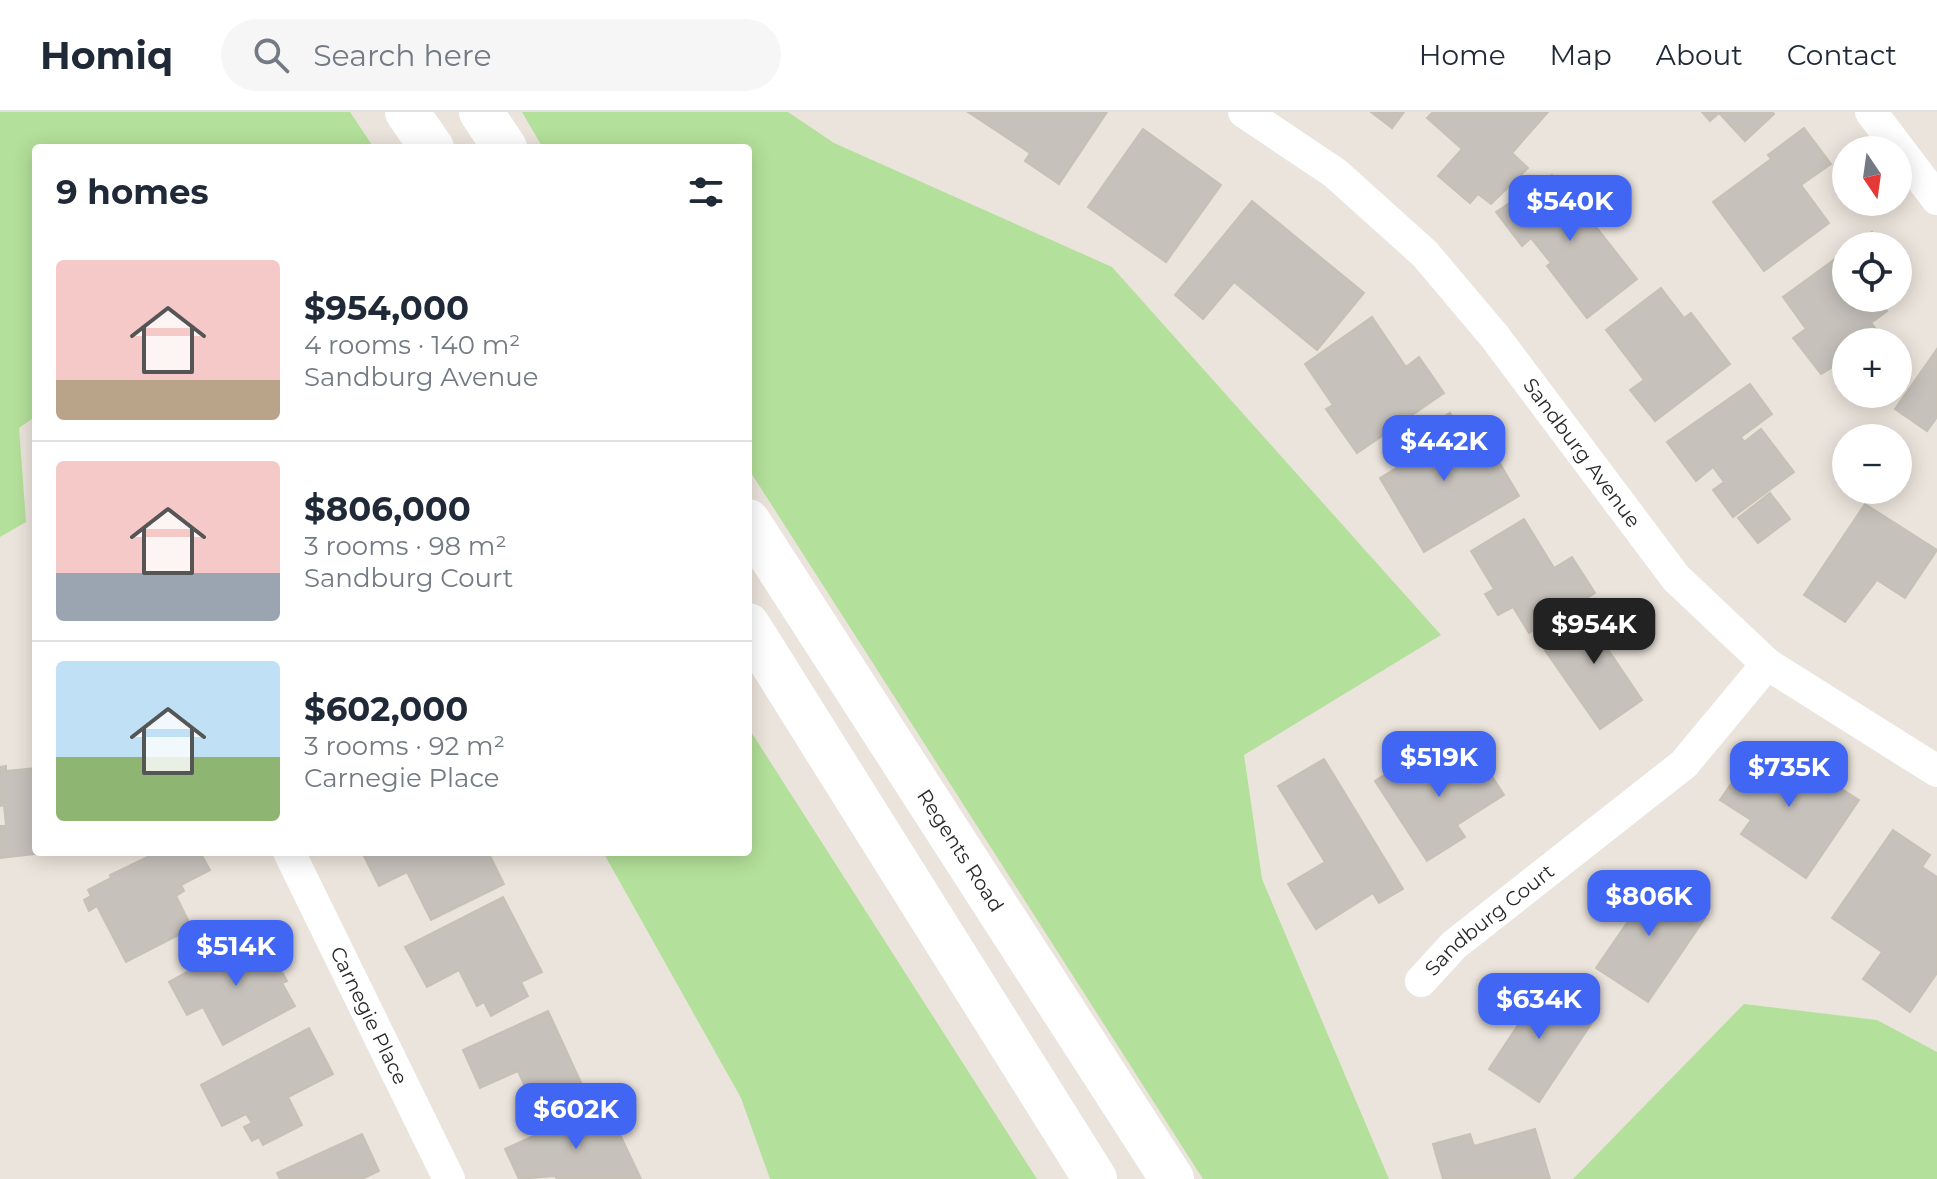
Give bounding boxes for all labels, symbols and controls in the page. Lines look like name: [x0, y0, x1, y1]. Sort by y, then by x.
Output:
search box: [221, 19, 781, 91]
text: Homiq: [40, 32, 173, 79]
icon: search: [249, 33, 293, 77]
text: Search here: [313, 37, 492, 74]
text: Home: [1419, 38, 1506, 72]
text: Map: [1550, 38, 1612, 72]
text: About: [1656, 38, 1743, 72]
text: Contact: [1787, 38, 1897, 72]
north arrow: [1832, 136, 1912, 216]
map controls: [1832, 136, 1912, 504]
icon: filters: [684, 170, 728, 214]
text: 9 homes: [56, 171, 209, 213]
pin: $540K: [1514, 175, 1626, 243]
text: $540K: [1527, 185, 1613, 217]
button: locate: [1832, 232, 1912, 312]
text: $954,000: [304, 287, 469, 329]
icon: home: [120, 292, 216, 388]
button: +: [1832, 328, 1912, 408]
text: 4 rooms · 140 m²: [304, 329, 521, 361]
text: Sandburg Avenue: [304, 361, 538, 393]
street label: Sandburg Avenue: [1518, 373, 1646, 532]
pin: $442K: [1388, 415, 1500, 483]
button: −: [1832, 424, 1912, 504]
text: $442K: [1400, 425, 1488, 457]
text: $806,000: [304, 488, 471, 530]
icon: home: [120, 493, 216, 589]
text: 3 rooms · 98 m²: [304, 530, 507, 562]
text: Sandburg Court: [304, 562, 513, 594]
pin: $954K: [1538, 598, 1650, 666]
text: $954K: [1551, 608, 1637, 640]
text: $602,000: [304, 688, 468, 730]
icon: home: [120, 693, 216, 789]
text: 3 rooms · 92 m²: [304, 730, 505, 762]
pin: $519K: [1383, 731, 1495, 799]
text: $519K: [1400, 741, 1478, 773]
pin: $735K: [1733, 741, 1845, 809]
text: $735K: [1748, 751, 1830, 783]
text: Carnegie Place: [304, 762, 500, 794]
street label: Regents Road: [912, 785, 1009, 916]
street label: Sandburg Court: [1420, 859, 1559, 981]
pin: $806K: [1593, 870, 1705, 938]
text: $806K: [1605, 880, 1693, 912]
pin: $514K: [180, 920, 292, 988]
text: $514K: [196, 930, 276, 962]
street label: Carnegie Place: [325, 943, 413, 1088]
pin: $634K: [1483, 973, 1595, 1041]
text: $634K: [1496, 983, 1582, 1015]
pin: $602K: [520, 1083, 632, 1151]
text: $602K: [533, 1093, 619, 1125]

